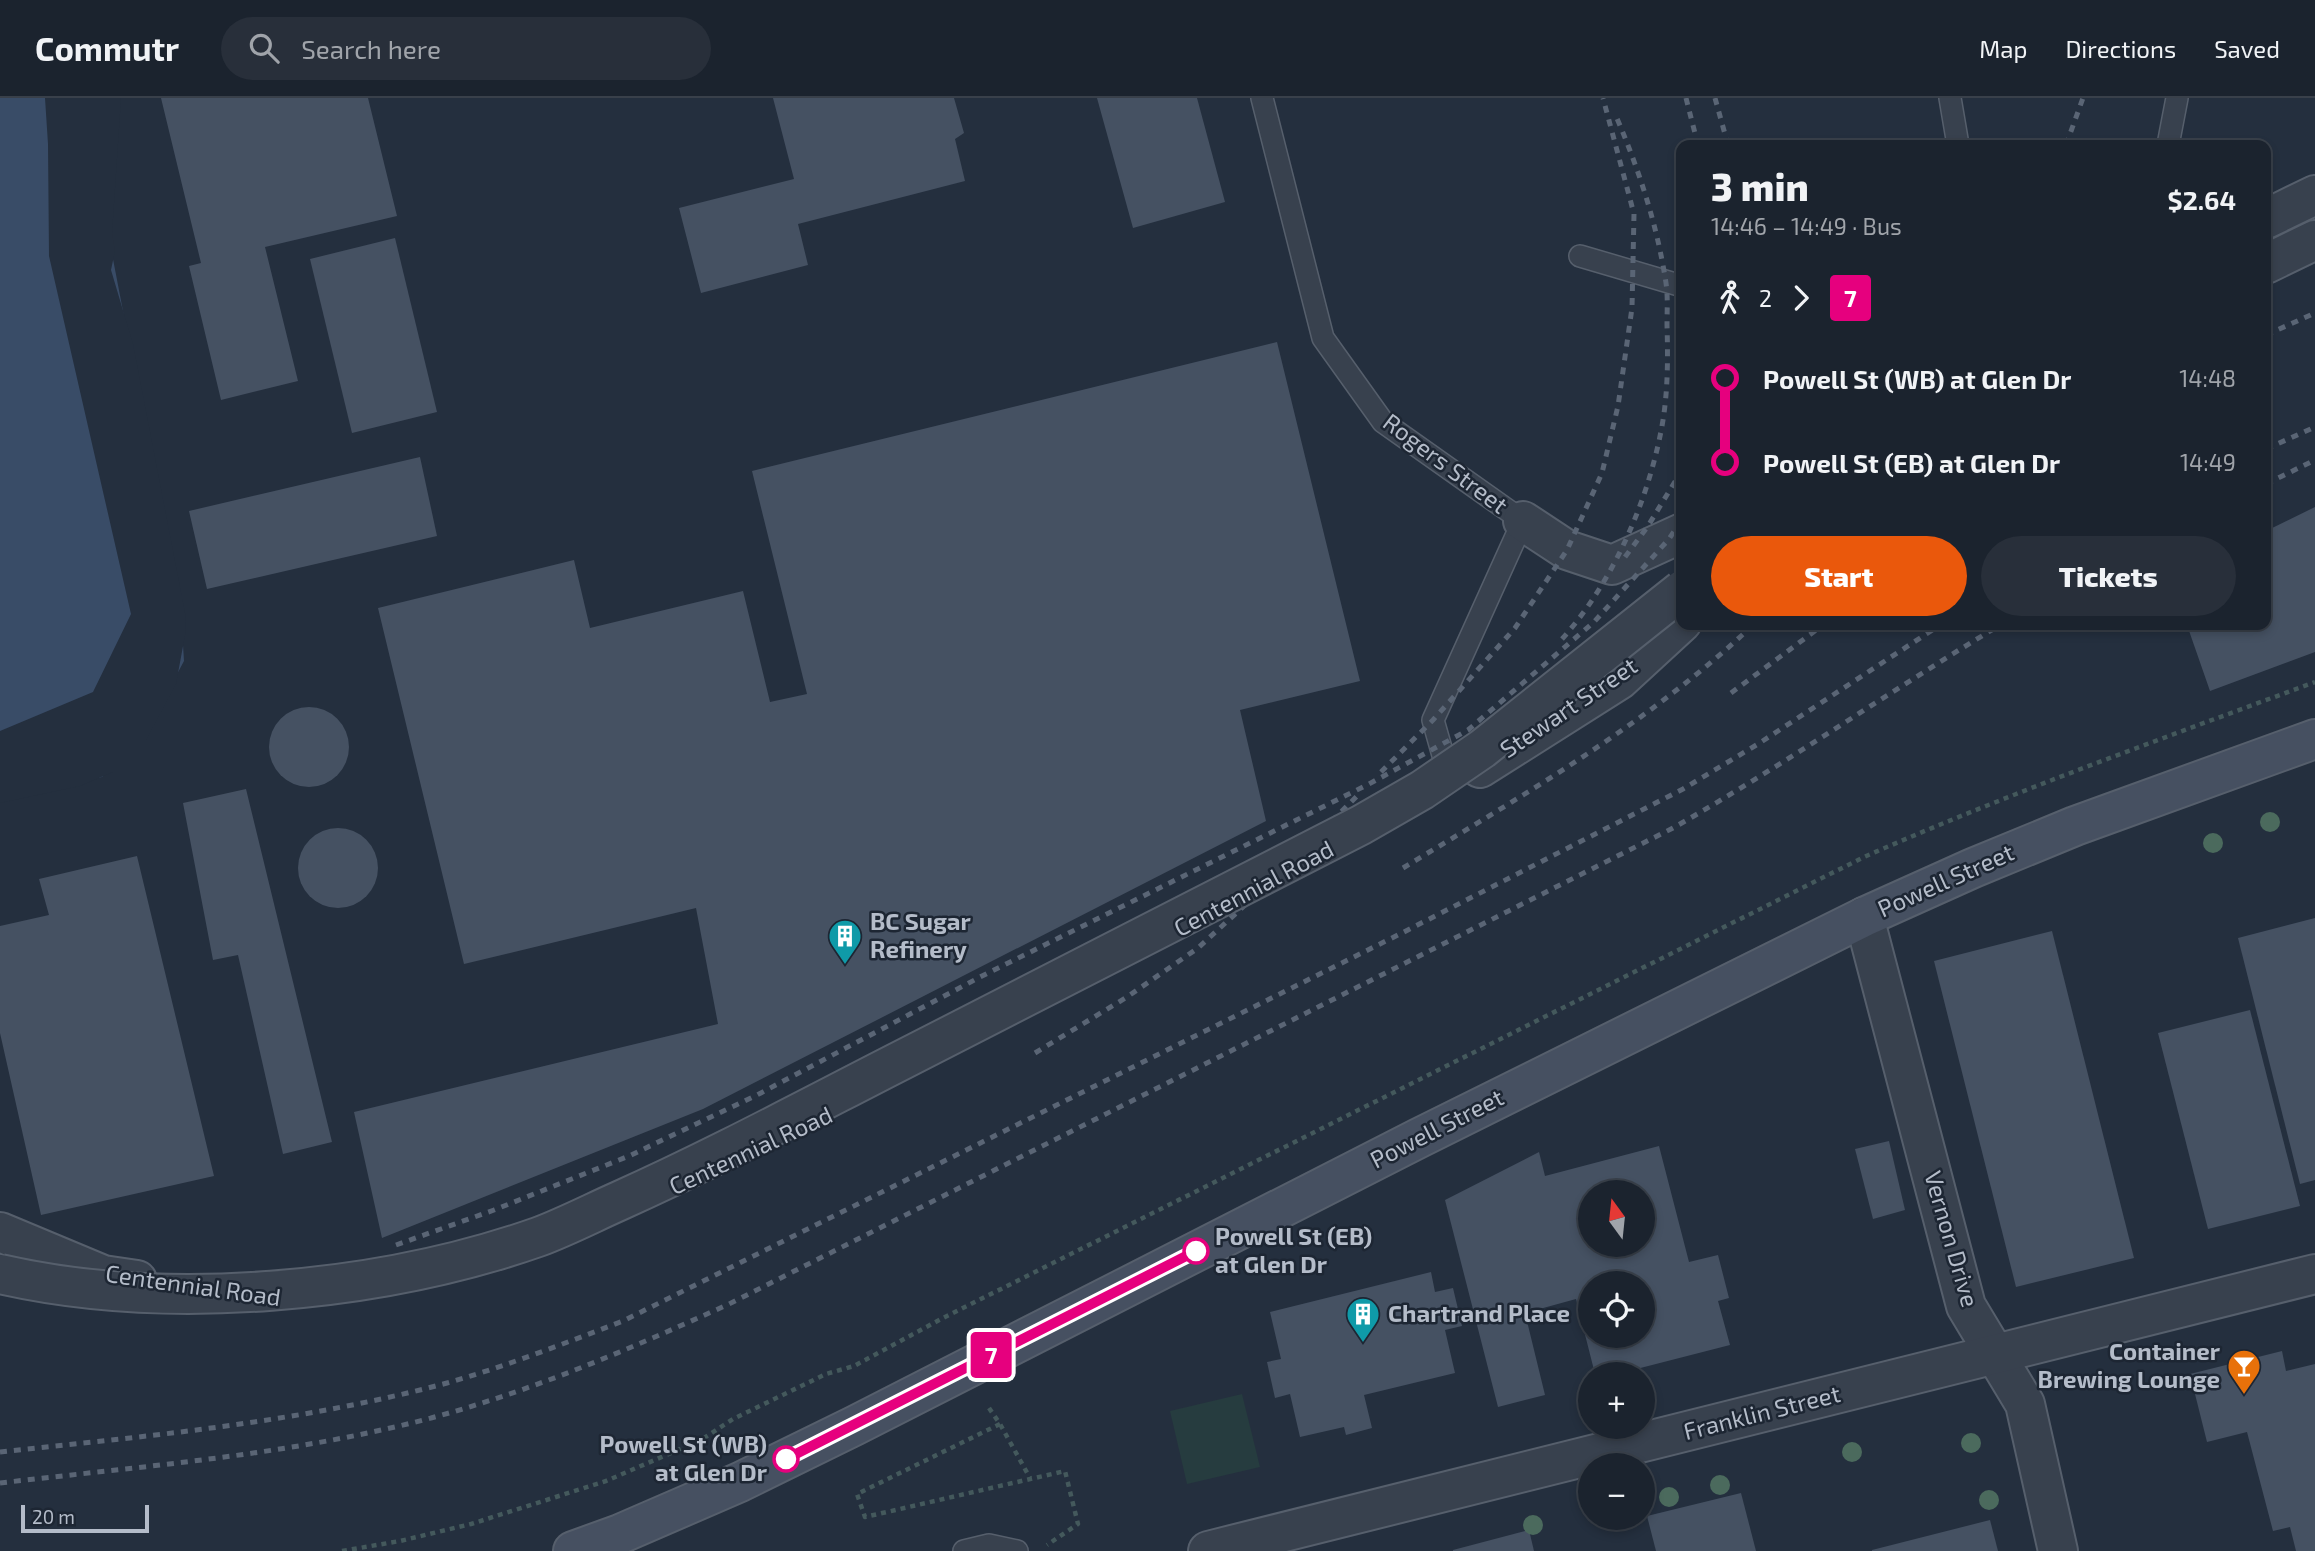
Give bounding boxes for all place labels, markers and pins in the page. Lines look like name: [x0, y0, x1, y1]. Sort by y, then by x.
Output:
place label: BC Sugar Refinery: [870, 906, 971, 963]
building icon: BC Sugar Refinery: [826, 917, 864, 966]
place label: Powell St (EB) at Glen Dr: [1215, 1221, 1372, 1278]
marker: Powell St (EB) at Glen Dr: [1183, 1238, 1209, 1264]
building icon: Chartrand Place: [1344, 1295, 1382, 1344]
place label: Chartrand Place: [1388, 1298, 1570, 1327]
place label: Container Brewing Lounge: [2038, 1336, 2221, 1393]
bar icon: Container Brewing Lounge: [2225, 1347, 2263, 1396]
place label: Powell St (WB) at Glen Dr: [599, 1429, 768, 1486]
marker: Powell St (WB) at Glen Dr: [773, 1446, 799, 1472]

